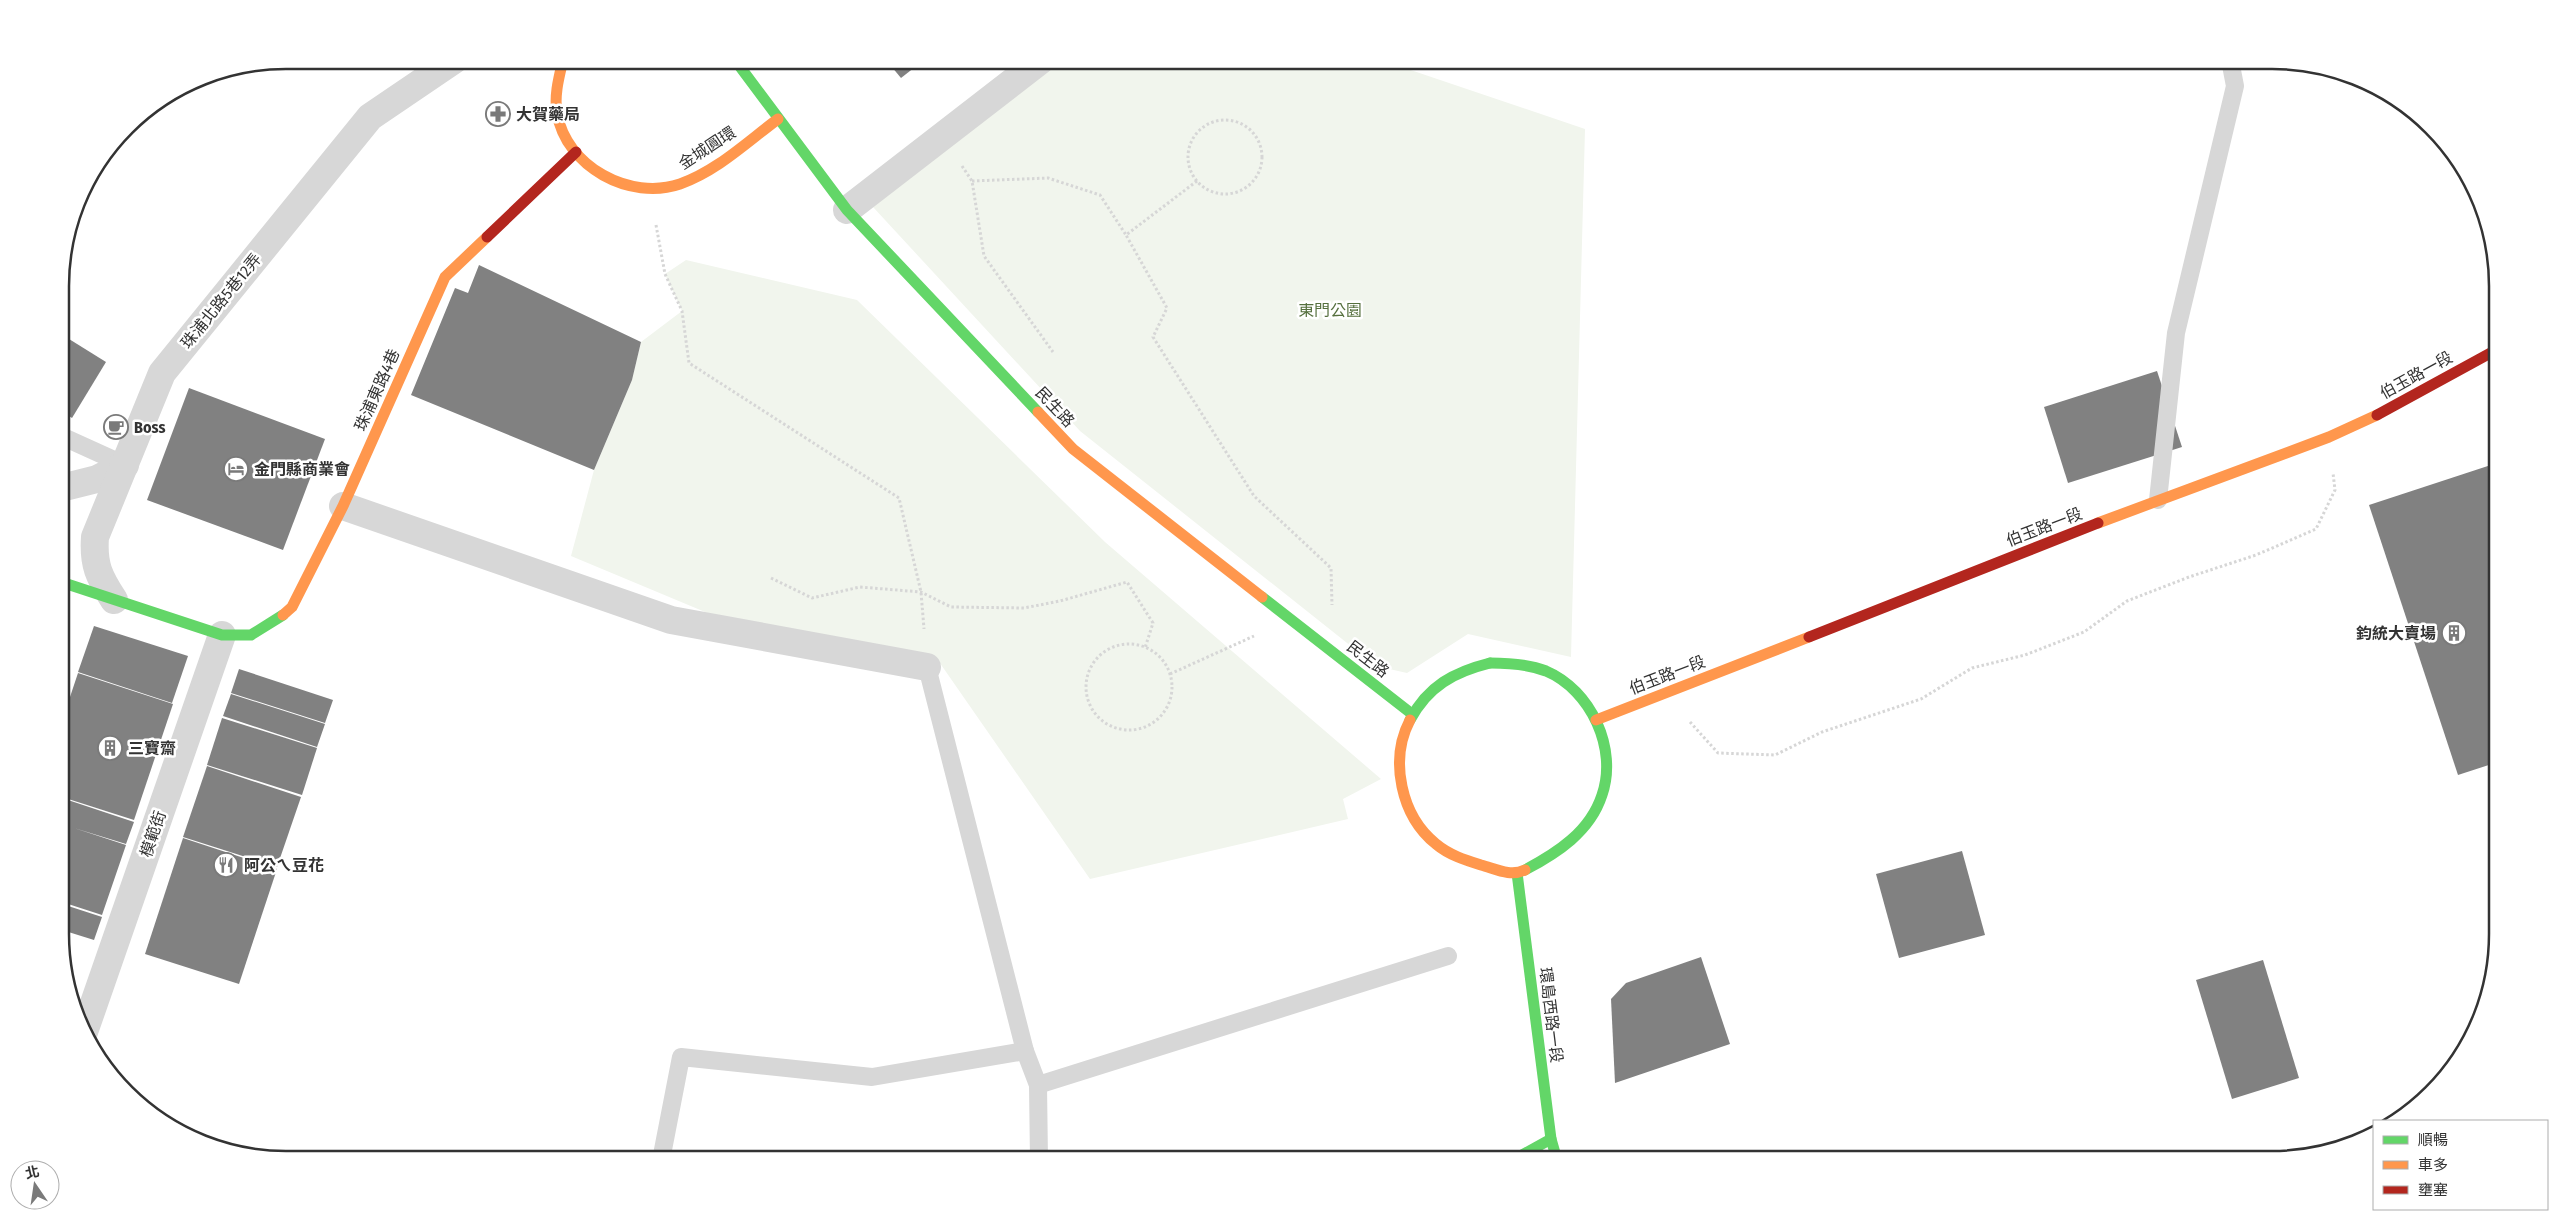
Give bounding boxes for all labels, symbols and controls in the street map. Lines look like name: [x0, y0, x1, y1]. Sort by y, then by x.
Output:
pharmacy icon: 大賀藥局: [485, 101, 511, 127]
place label: 大賀藥局: [516, 105, 580, 124]
street label: 金城圓環: [675, 123, 739, 173]
street label: 珠浦北路5巷12弄: [177, 250, 265, 352]
park label: 東門公園: [1298, 301, 1362, 320]
street label: 珠浦東路4巷: [350, 346, 404, 434]
street label: 伯玉路一段: [2376, 347, 2456, 403]
street label: 民生路: [1032, 383, 1078, 431]
cafe icon: Boss: [103, 414, 129, 440]
place label: Boss: [134, 418, 165, 437]
hotel icon: 金門縣商業會: [223, 456, 249, 482]
place label: 金門縣商業會: [254, 460, 350, 479]
street label: 伯玉路一段: [2003, 504, 2085, 550]
building icon: 鈞統大賣場: [2441, 620, 2467, 646]
place label: 鈞統大賣場: [2356, 624, 2436, 643]
street label: 民生路: [1343, 637, 1393, 681]
street label: 伯玉路一段: [1626, 652, 1708, 698]
building icon: 三寶齋: [97, 735, 123, 761]
place label: 三寶齋: [128, 739, 176, 758]
street label: 模範街: [136, 808, 170, 860]
restaurant icon: 阿公ㄟ豆花: [213, 852, 239, 878]
place label: 阿公ㄟ豆花: [244, 856, 324, 875]
street label: 環島西路一段: [1536, 966, 1566, 1064]
legend: [2373, 1120, 2548, 1210]
text: 順暢: [2418, 1131, 2448, 1149]
text: 車多: [2418, 1156, 2448, 1174]
north arrow: [10, 1160, 60, 1210]
text: 北: [23, 1163, 41, 1183]
text: 壅塞: [2418, 1181, 2448, 1199]

